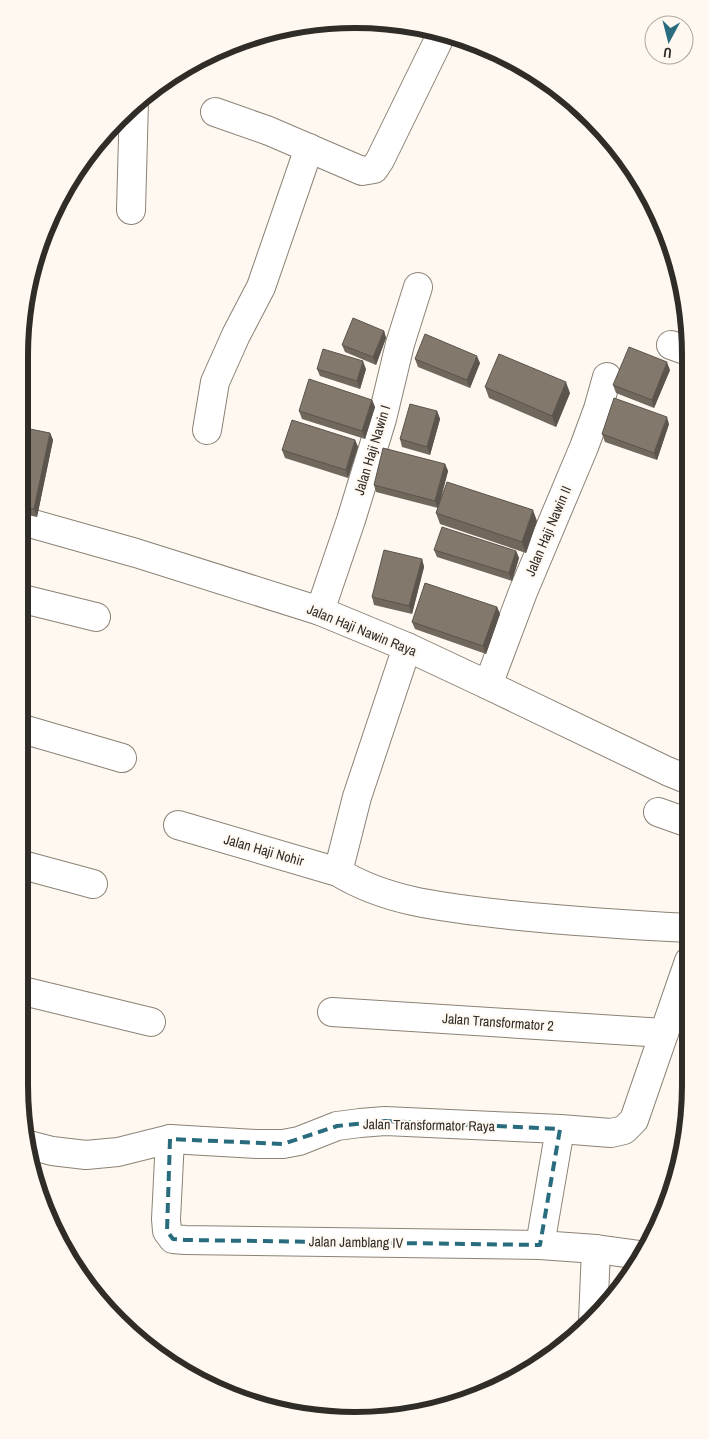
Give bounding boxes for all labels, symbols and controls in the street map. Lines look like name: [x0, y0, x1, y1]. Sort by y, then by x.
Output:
north arrow: [644, 15, 694, 65]
text: U: [662, 43, 673, 62]
street label: Jalan Haji Nawin I: [350, 403, 394, 497]
street label: Jalan Haji Nawin II: [521, 483, 575, 579]
street label: Jalan Haji Nawin Raya: [304, 600, 420, 660]
street label: Jalan Haji Nohir: [222, 830, 306, 870]
street label: Jalan Transformator 2: [442, 1009, 554, 1035]
street label: Jalan Transformator Raya: [363, 1115, 496, 1135]
street label: Jalan Jamblang IV: [309, 1232, 404, 1252]

